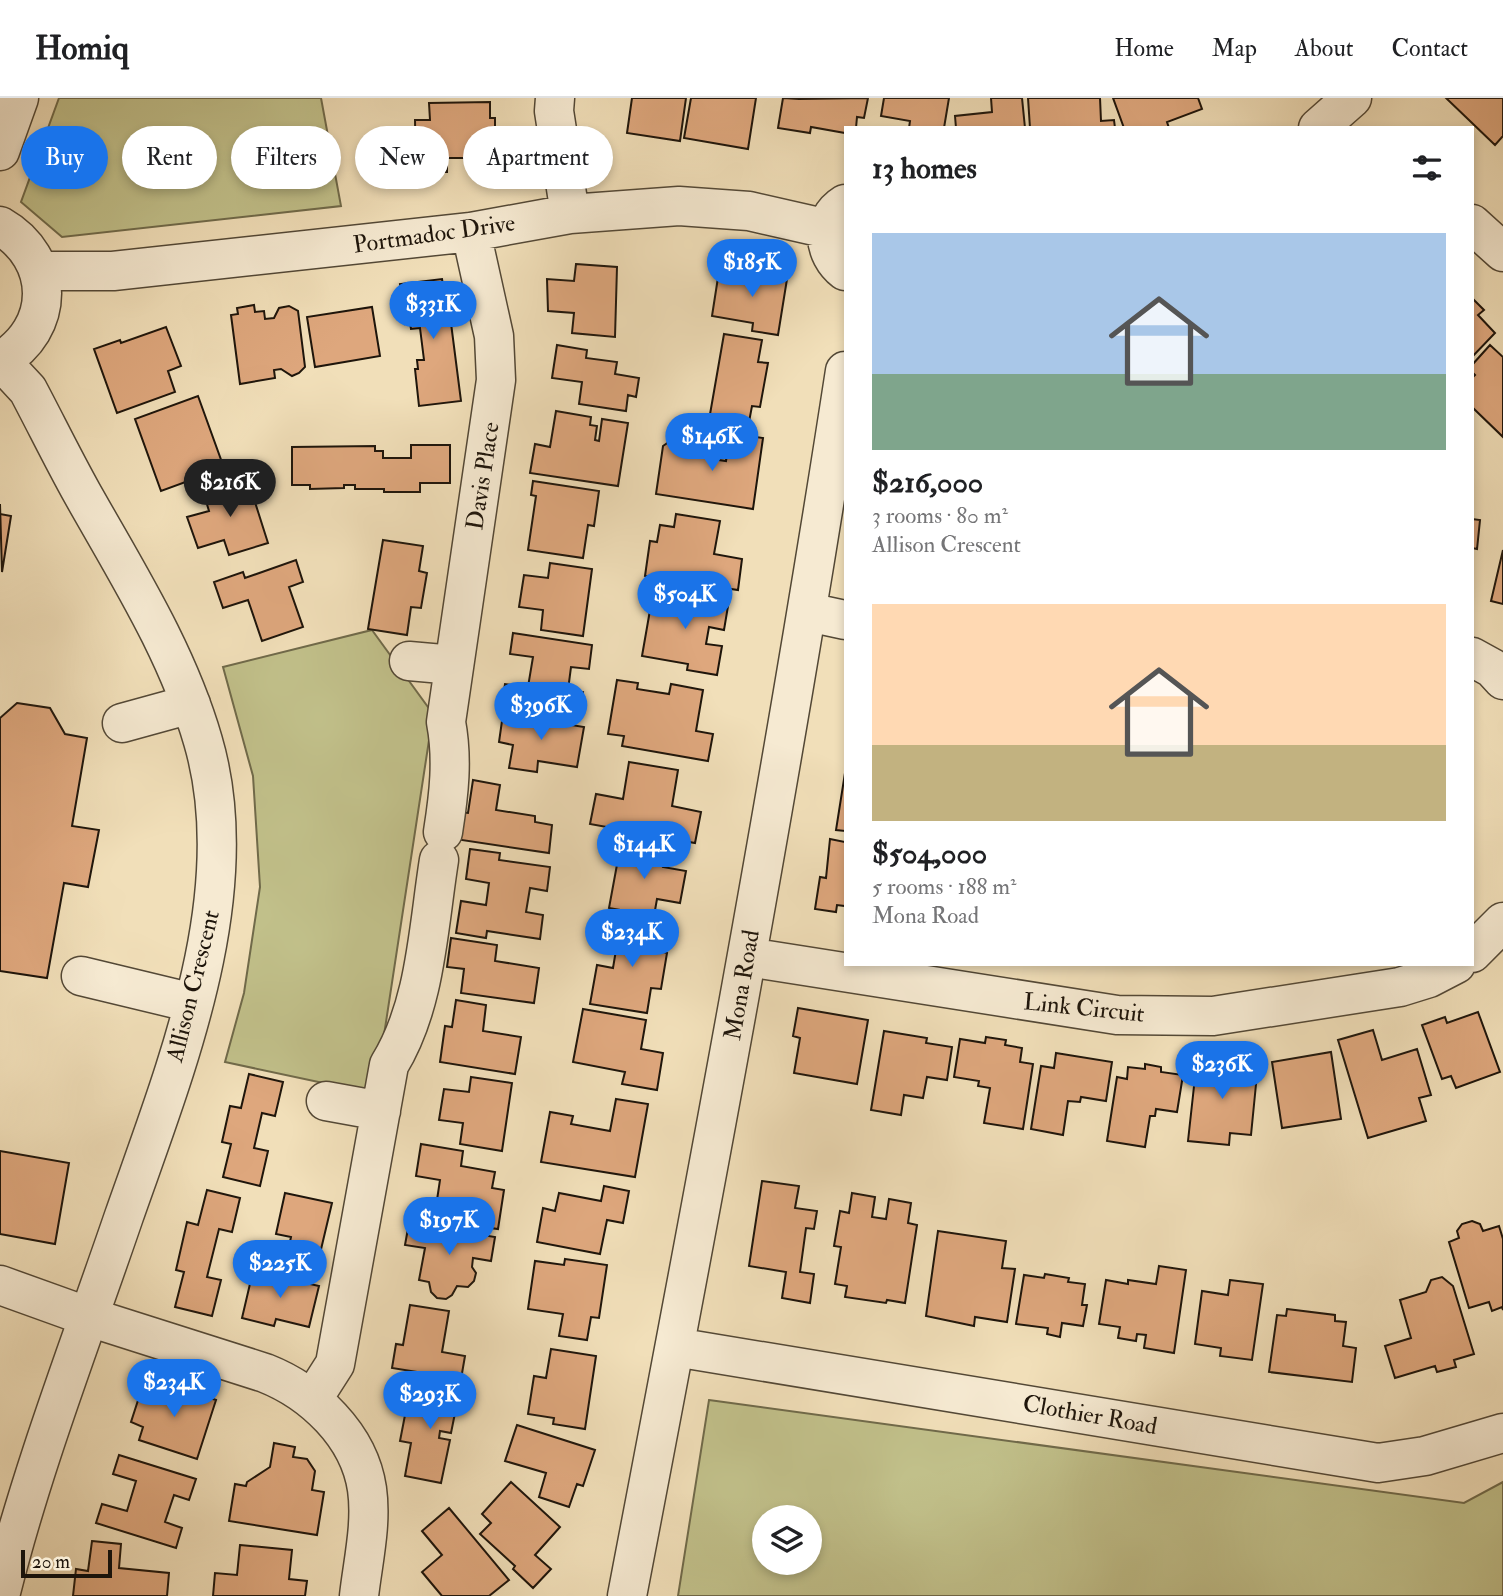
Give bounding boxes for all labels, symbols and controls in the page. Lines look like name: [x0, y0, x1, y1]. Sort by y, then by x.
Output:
text: Homiq: [35, 28, 129, 69]
text: Home: [1114, 33, 1174, 64]
text: Map: [1212, 33, 1257, 64]
text: About: [1295, 33, 1354, 64]
text: Contact: [1392, 33, 1468, 64]
chip: Buy: [21, 126, 108, 189]
chip: Rent: [122, 126, 217, 189]
chip: Filters: [231, 126, 341, 189]
chip: New: [355, 126, 449, 189]
chip: Apartment: [463, 126, 613, 189]
icon: filters: [1408, 149, 1446, 187]
text: 13 homes: [872, 150, 977, 187]
street label: Portmadoc Drive: [351, 207, 517, 261]
pin: $185K: [703, 240, 801, 299]
text: $185K: [723, 247, 781, 276]
icon: home: [1096, 278, 1222, 404]
pin: $331K: [384, 282, 482, 341]
text: $331K: [406, 289, 460, 318]
pin: $146K: [663, 414, 761, 473]
street label: Davis Place: [459, 420, 507, 532]
text: $146K: [681, 421, 743, 450]
pin: $216K: [181, 460, 279, 519]
text: $216,000: [872, 464, 983, 501]
text: $216K: [200, 467, 260, 496]
text: 3 rooms · 80 m²: [872, 501, 1008, 530]
text: Allison Crescent: [872, 530, 1021, 559]
pin: $504K: [636, 572, 734, 631]
text: $504K: [653, 579, 717, 608]
icon: home: [1096, 649, 1222, 775]
pin: $396K: [492, 682, 590, 742]
text: $396K: [510, 690, 572, 719]
pin: $144K: [595, 822, 693, 881]
text: $144K: [613, 829, 675, 858]
text: $504,000: [872, 835, 987, 872]
text: 5 rooms · 188 m²: [872, 872, 1016, 901]
text: Mona Road: [872, 901, 979, 930]
street label: Allison Crescent: [159, 907, 227, 1066]
pin: $234K: [583, 910, 681, 969]
text: $234K: [601, 917, 663, 946]
street label: Mona Road: [717, 927, 767, 1043]
street label: Link Circuit: [1022, 986, 1146, 1030]
pin: $236K: [1173, 1042, 1271, 1101]
text: $236K: [1191, 1049, 1253, 1078]
pin: $197K: [400, 1198, 498, 1257]
text: $197K: [419, 1205, 479, 1234]
pin: $225K: [231, 1240, 329, 1300]
text: $225K: [249, 1248, 311, 1277]
pin: $234K: [125, 1360, 223, 1419]
text: $234K: [143, 1367, 205, 1396]
pin: $293K: [381, 1372, 479, 1431]
text: $293K: [399, 1379, 461, 1408]
street label: Clothier Road: [1020, 1388, 1160, 1442]
map controls: [752, 1505, 822, 1575]
button: layers: [752, 1505, 822, 1575]
scale bar: [21, 1547, 112, 1579]
text: 20 m: [32, 1550, 70, 1574]

